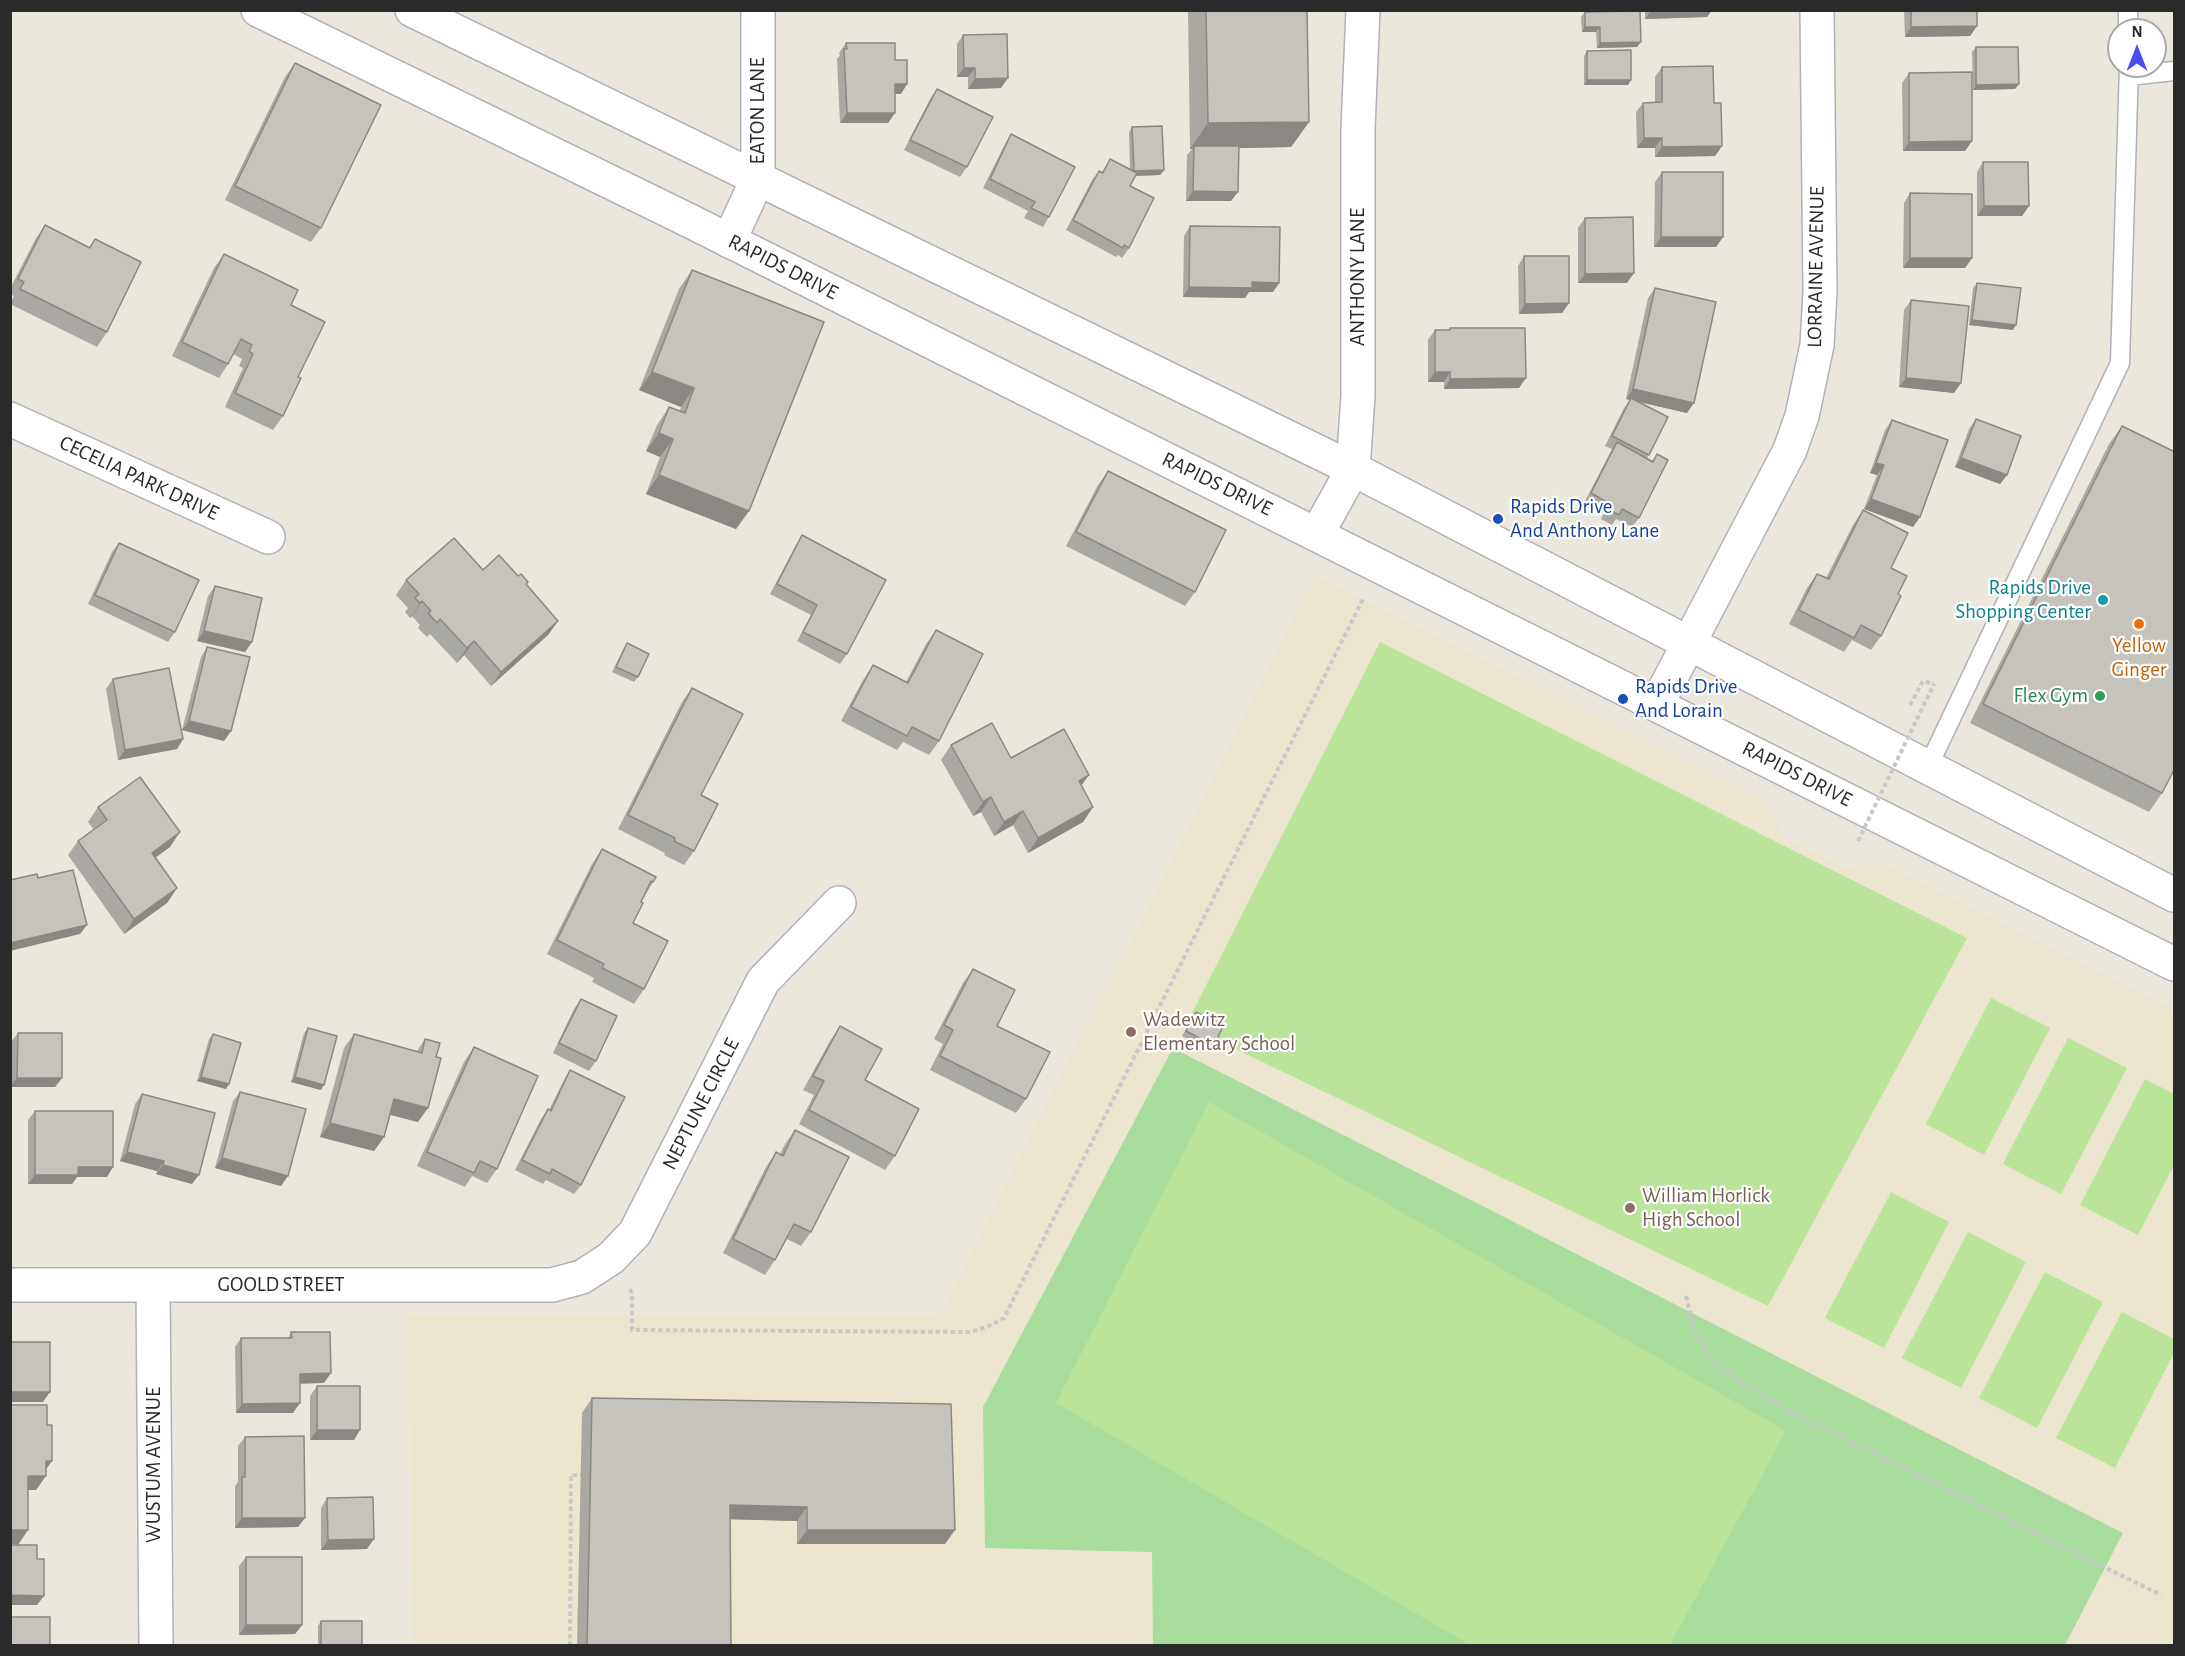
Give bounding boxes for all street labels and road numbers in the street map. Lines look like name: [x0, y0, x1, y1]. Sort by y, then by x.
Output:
street label: EATON LANE: [745, 57, 771, 165]
street label: LORRAINE AVENUE: [1802, 186, 1830, 348]
street label: ANTHONY LANE: [1345, 208, 1371, 346]
street label: RAPIDS DRIVE: [724, 229, 842, 305]
street label: CECELIA PARK DRIVE: [55, 430, 223, 526]
street label: RAPIDS DRIVE: [1158, 446, 1276, 522]
street label: RAPIDS DRIVE: [1738, 736, 1856, 812]
street label: NEPTUNE CIRCLE: [657, 1034, 745, 1174]
street label: GOOLD STREET: [217, 1272, 345, 1298]
street label: WUSTUM AVENUE: [141, 1387, 167, 1543]

